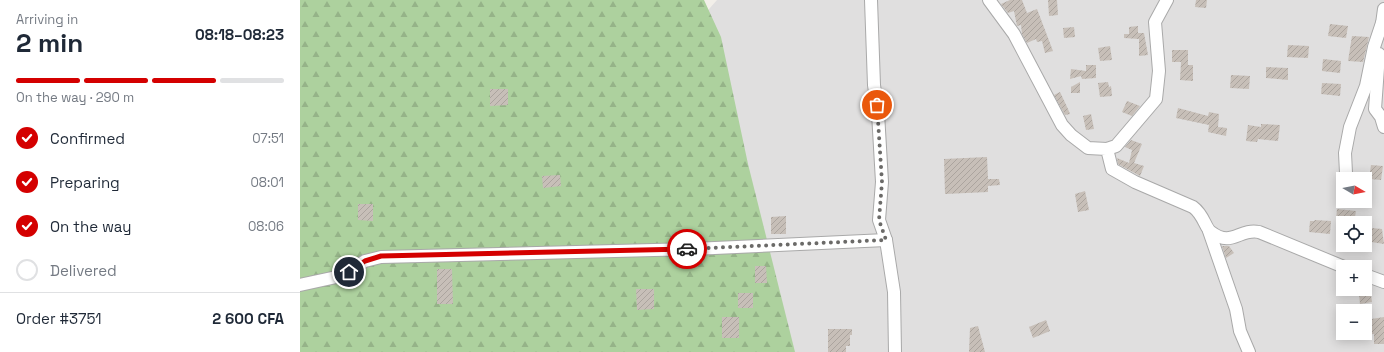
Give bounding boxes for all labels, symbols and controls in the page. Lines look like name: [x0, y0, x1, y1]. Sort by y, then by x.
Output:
text: Arriving in: [16, 11, 78, 28]
text: 08:18–08:23: [195, 25, 284, 44]
text: 2 min: [16, 26, 83, 60]
pin: [860, 88, 894, 122]
text: On the way · 290 m: [16, 89, 134, 106]
icon: bag: [866, 94, 888, 116]
icon: check: [16, 127, 38, 149]
text: Confirmed: [50, 129, 125, 148]
text: 07:51: [252, 130, 284, 147]
icon: check: [16, 171, 38, 193]
north arrow: [1336, 172, 1372, 208]
map controls: [1336, 172, 1372, 340]
text: Preparing: [50, 173, 120, 192]
text: 08:01: [251, 174, 284, 191]
icon: check: [16, 215, 38, 237]
button: locate: [1336, 216, 1372, 252]
text: On the way: [50, 217, 131, 236]
text: 08:06: [248, 218, 284, 235]
courier: [667, 229, 707, 269]
icon: car: [676, 238, 698, 260]
pin: [332, 255, 366, 289]
button: +: [1336, 260, 1372, 296]
text: Delivered: [50, 261, 117, 280]
icon: home: [338, 261, 360, 283]
button: −: [1336, 304, 1372, 340]
text: Order #3751: [16, 309, 101, 328]
text: 2 600 CFA: [212, 309, 284, 328]

